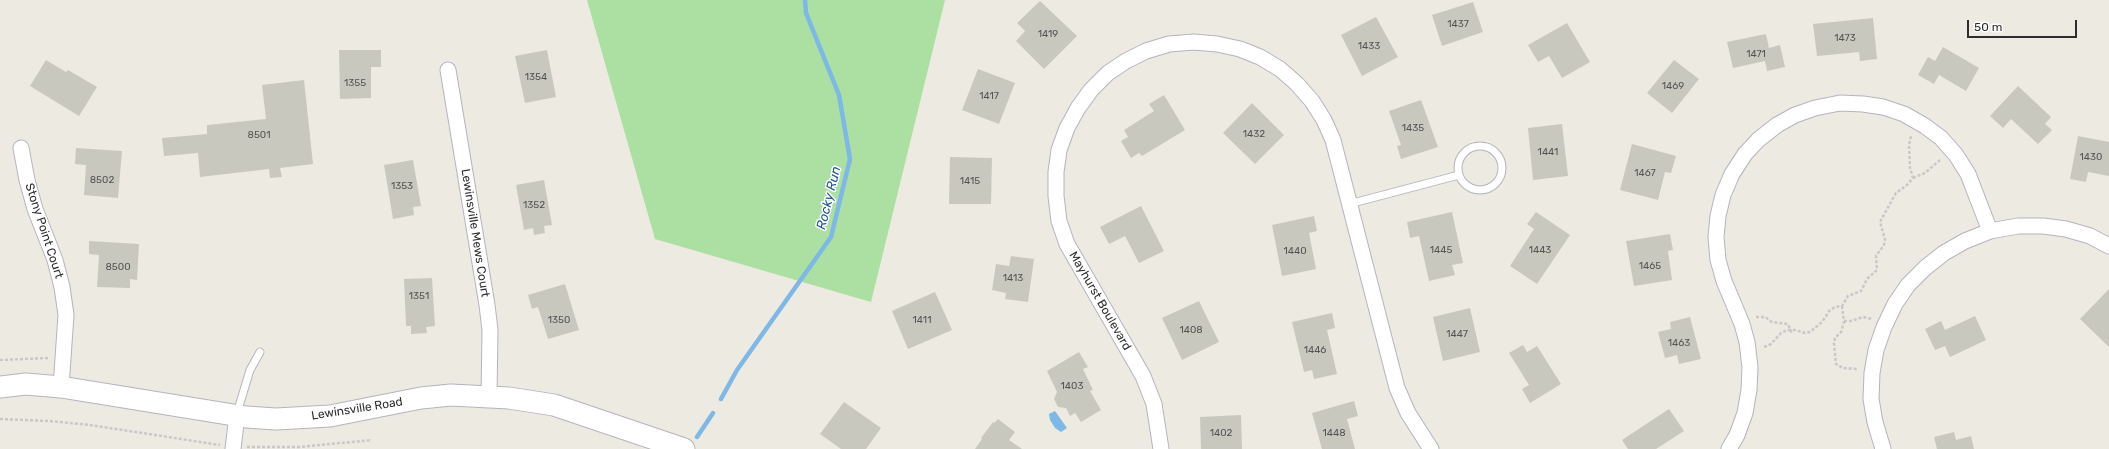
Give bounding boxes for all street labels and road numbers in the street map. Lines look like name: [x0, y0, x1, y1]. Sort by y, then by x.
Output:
street label: Lewinsville Mews Court: [458, 168, 492, 298]
street label: Stony Point Court: [22, 182, 66, 280]
street label: Mayhurst Boulevard: [1066, 249, 1134, 353]
street label: Lewinsville Road: [310, 395, 404, 423]

